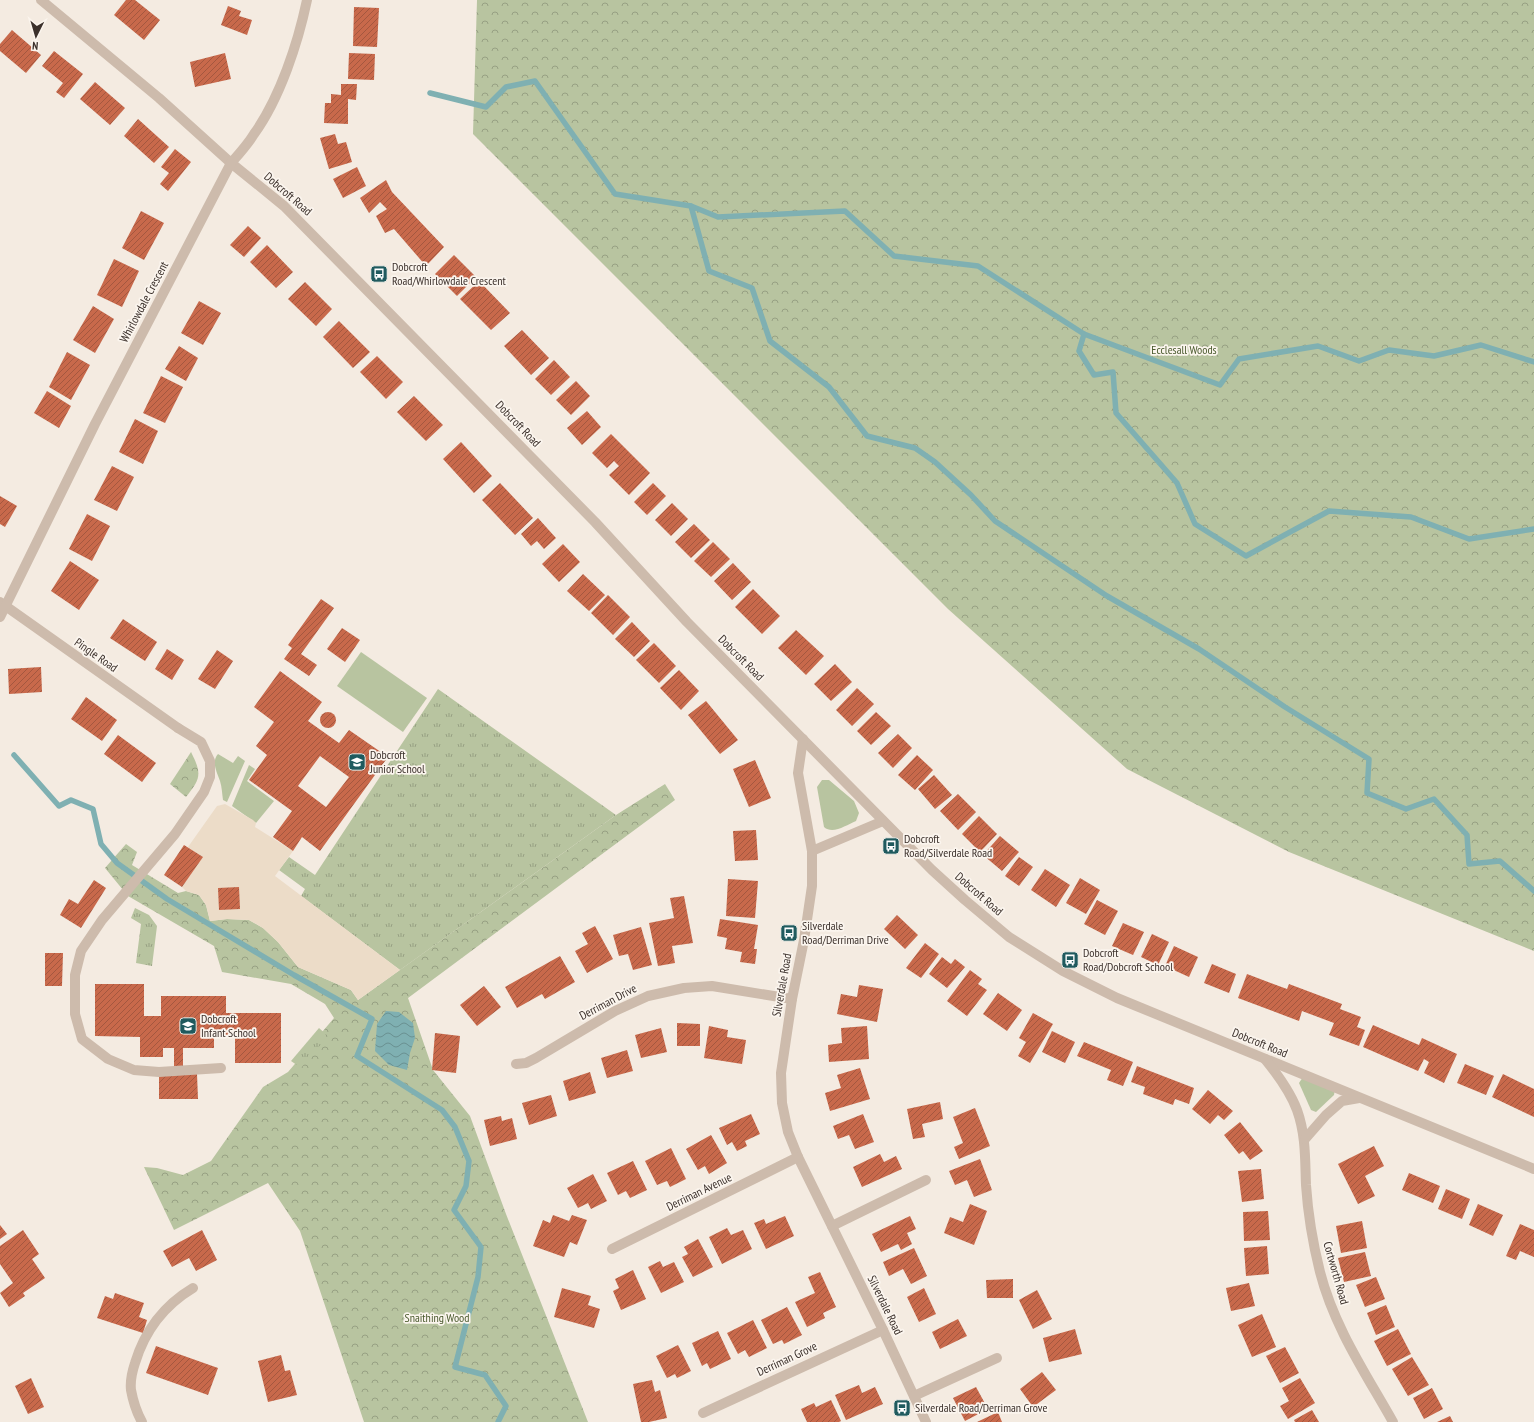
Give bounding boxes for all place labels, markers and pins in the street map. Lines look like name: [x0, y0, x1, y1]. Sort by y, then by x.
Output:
place label: Dobcroft Road/Whirlowdale Crescent: [392, 259, 506, 288]
bus stop icon: Dobcroft Road/Whirlowdale Crescent: [369, 264, 389, 284]
place label: Dobcroft Junior School: [369, 747, 425, 776]
school or university icon: Dobcroft Junior School: [347, 752, 367, 772]
place label: Dobcroft Road/Silverdale Road: [904, 831, 992, 860]
bus stop icon: Dobcroft Road/Silverdale Road: [881, 836, 901, 856]
place label: Silverdale Road/Derriman Drive: [802, 918, 889, 947]
bus stop icon: Silverdale Road/Derriman Drive: [779, 923, 799, 943]
place label: Dobcroft Road/Dobcroft School: [1083, 945, 1173, 974]
bus stop icon: Dobcroft Road/Dobcroft School: [1060, 950, 1080, 970]
place label: Dobcroft Infant School: [201, 1011, 256, 1040]
school or university icon: Dobcroft Infant School: [178, 1016, 198, 1036]
bus stop icon: Silverdale Road/Derriman Grove: [892, 1398, 912, 1418]
place label: Silverdale Road/Derriman Grove: [915, 1400, 1048, 1415]

